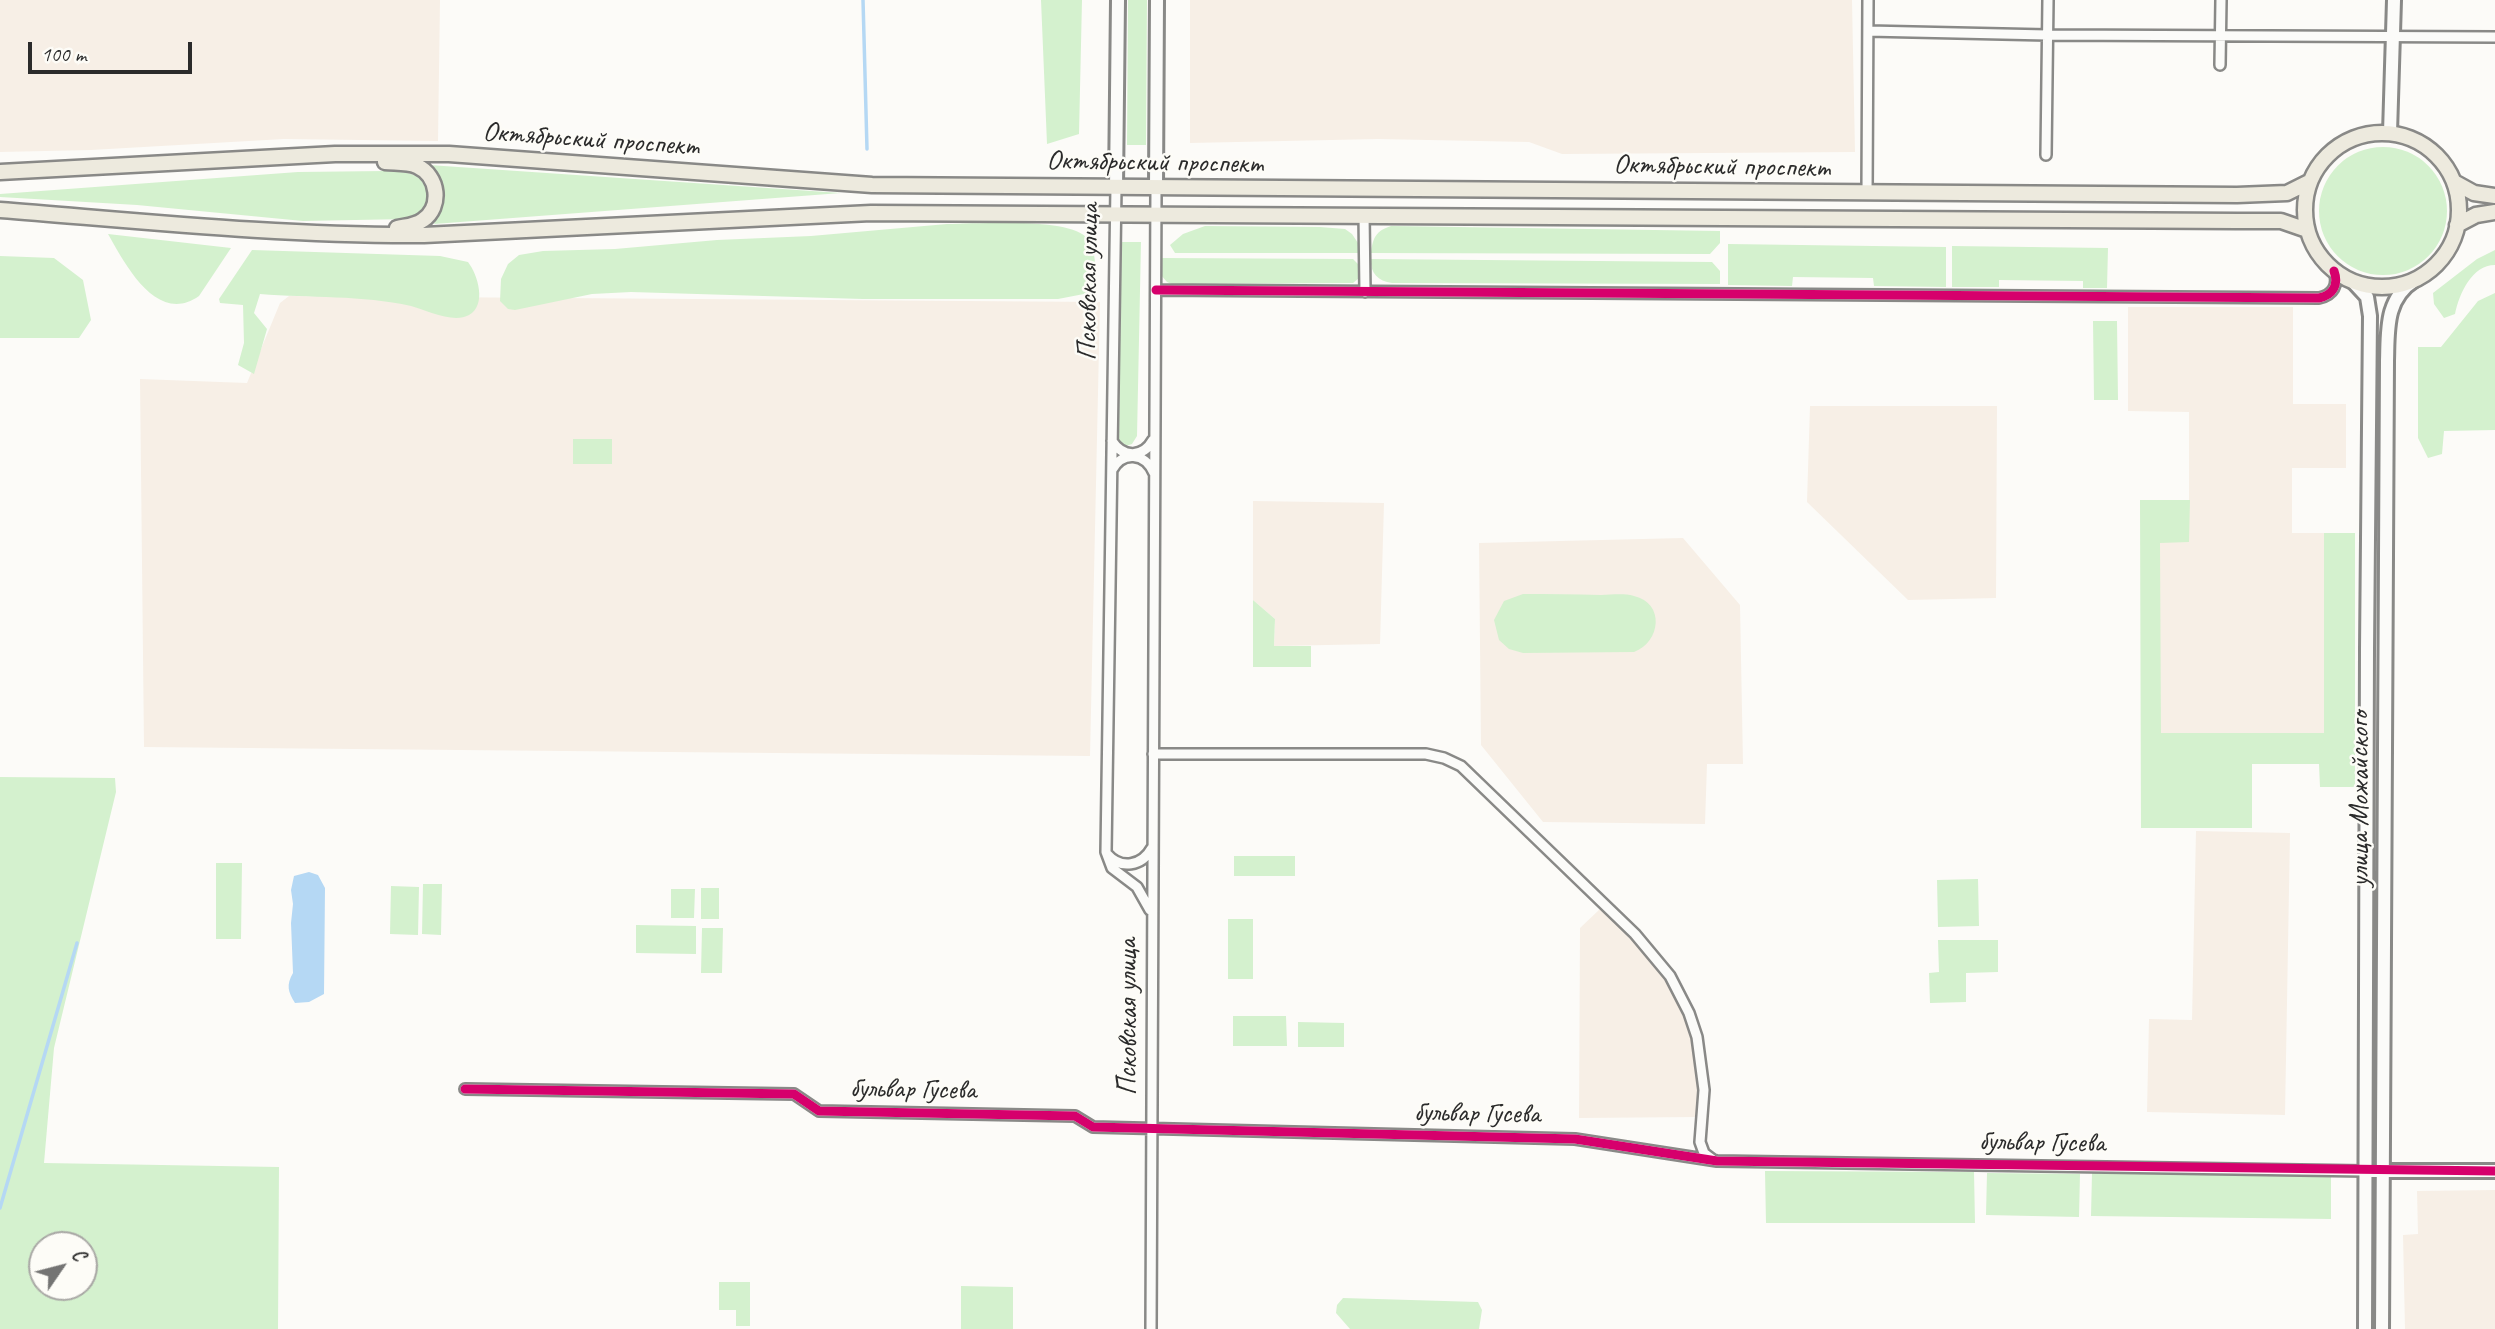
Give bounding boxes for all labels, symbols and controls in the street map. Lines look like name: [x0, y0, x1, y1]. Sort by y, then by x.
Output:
scale bar: [32, 28, 196, 72]
text: 100 m: [41, 41, 86, 67]
street label: Октябрьский проспект: [481, 116, 701, 164]
street label: Октябрьский проспект: [1046, 144, 1264, 182]
street label: Октябрьский проспект: [1613, 148, 1831, 186]
street label: Псковская улица: [1071, 203, 1107, 361]
street label: улица Можайского: [2344, 711, 2378, 887]
street label: Псковская улица: [1112, 938, 1146, 1096]
street label: бульвар Гусева: [850, 1072, 976, 1108]
street label: бульвар Гусева: [1414, 1096, 1540, 1132]
street label: бульвар Гусева: [1979, 1125, 2105, 1161]
north arrow: [28, 1231, 98, 1301]
text: С: [66, 1244, 91, 1266]

